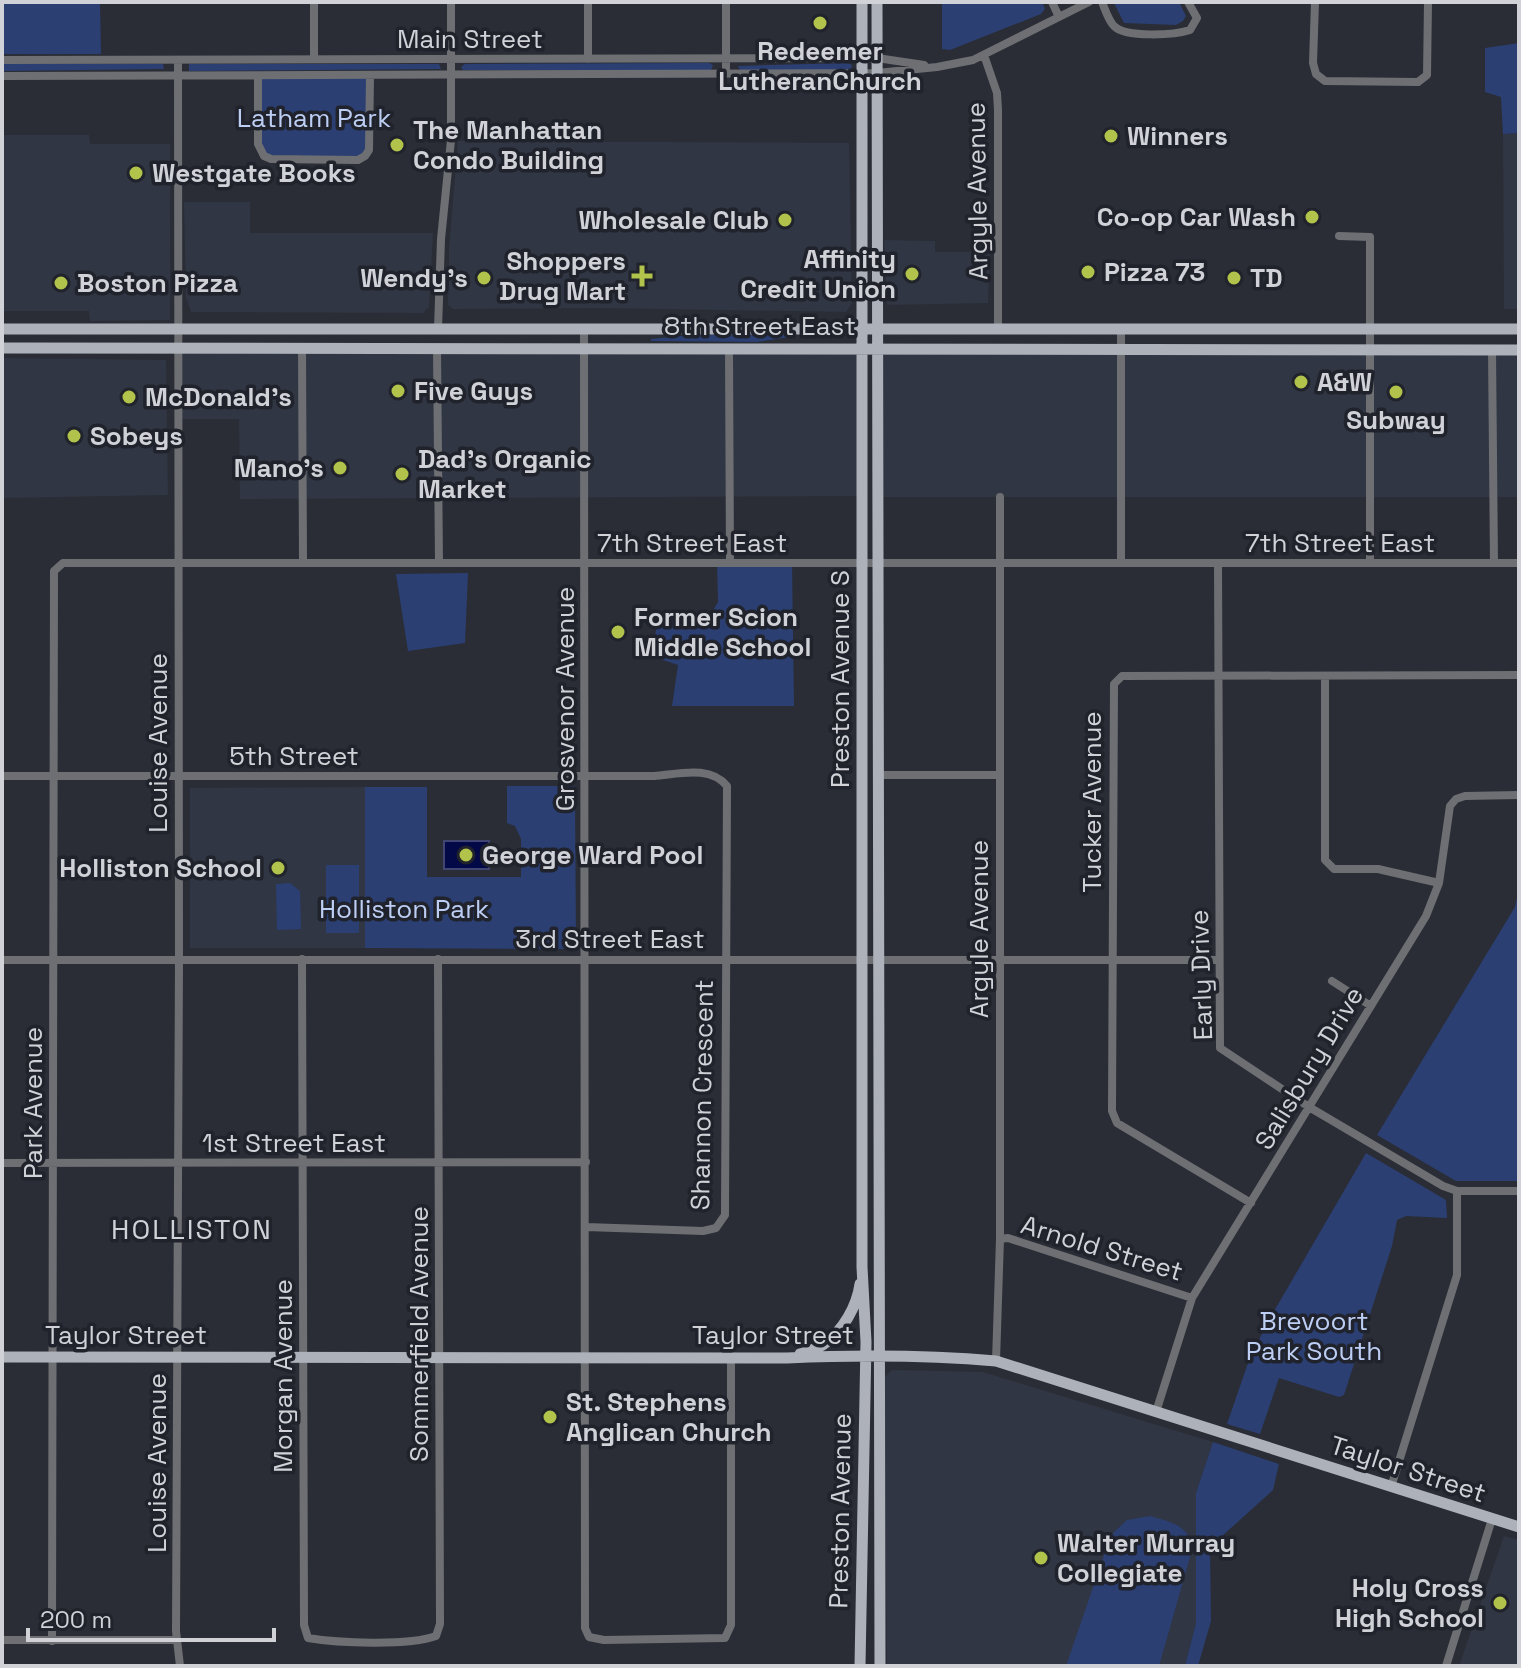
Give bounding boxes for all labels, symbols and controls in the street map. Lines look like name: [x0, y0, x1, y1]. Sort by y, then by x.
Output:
marker: Redeemer LutheranChurch: [811, 14, 829, 32]
street label: Main Street: [397, 22, 543, 56]
place label: Redeemer LutheranChurch: [718, 34, 922, 98]
park label: Latham Park: [237, 101, 391, 135]
street label: Argyle Avenue: [958, 102, 996, 280]
place label: The Manhattan Condo Building: [413, 113, 604, 177]
place label: Winners: [1127, 119, 1228, 153]
marker: Winners: [1102, 127, 1120, 145]
marker: The Manhattan Condo Building: [388, 136, 406, 154]
place label: Westgate Books: [152, 156, 356, 190]
marker: Westgate Books: [127, 164, 145, 182]
place label: Co-op Car Wash: [1097, 200, 1296, 234]
place label: Wholesale Club: [578, 203, 769, 237]
marker: Co-op Car Wash: [1303, 208, 1321, 226]
marker: Wholesale Club: [776, 211, 794, 229]
place label: Affinity Credit Union: [740, 242, 896, 306]
place label: Shoppers Drug Mart: [499, 244, 626, 308]
place label: Pizza 73: [1104, 255, 1205, 289]
place label: Wendy's: [360, 261, 468, 295]
place label: TD: [1250, 261, 1283, 295]
marker: Pizza 73: [1079, 263, 1097, 281]
marker: Affinity Credit Union: [903, 265, 921, 283]
place label: Boston Pizza: [77, 266, 238, 300]
marker: Shoppers Drug Mart: [633, 267, 651, 285]
marker: Wendy's: [475, 269, 493, 287]
marker: TD: [1225, 269, 1243, 287]
marker: Boston Pizza: [52, 274, 70, 292]
street label: 8th Street East: [664, 309, 856, 343]
place label: A&W: [1317, 365, 1372, 399]
marker: A&W: [1292, 373, 1310, 391]
place label: Five Guys: [414, 374, 533, 408]
place label: McDonald's: [145, 380, 292, 414]
marker: Five Guys: [389, 382, 407, 400]
marker: Subway: [1387, 383, 1405, 401]
marker: McDonald's: [120, 388, 138, 406]
place label: Subway: [1346, 403, 1446, 437]
place label: Sobeys: [90, 419, 183, 453]
marker: Sobeys: [65, 427, 83, 445]
place label: Dad's Organic Market: [418, 442, 591, 506]
place label: Mano's: [234, 451, 324, 485]
marker: Mano's: [331, 459, 349, 477]
marker: Dad's Organic Market: [393, 465, 411, 483]
street label: 7th Street East: [597, 526, 787, 560]
street label: 7th Street East: [1245, 526, 1435, 560]
street label: Preston Avenue S: [823, 570, 857, 788]
street label: Grosvenor Avenue: [548, 587, 582, 811]
place label: Former Scion Middle School: [634, 600, 811, 664]
marker: Former Scion Middle School: [609, 623, 627, 641]
street label: Louise Avenue: [141, 653, 175, 833]
street label: Tucker Avenue: [1075, 711, 1109, 893]
street label: 5th Street: [229, 739, 359, 773]
place label: George Ward Pool: [482, 838, 703, 872]
street label: Argyle Avenue: [962, 840, 996, 1018]
marker: George Ward Pool: [457, 846, 475, 864]
place label: Holliston School: [59, 851, 262, 885]
marker: Holliston School: [269, 859, 287, 877]
park label: Holliston Park: [319, 892, 489, 926]
street label: Early Drive: [1182, 909, 1220, 1041]
street label: 3rd Street East: [515, 922, 705, 956]
street label: Shannon Crescent: [683, 979, 721, 1211]
street label: Salisbury Drive: [1247, 980, 1371, 1156]
street label: Park Avenue: [16, 1027, 50, 1179]
street label: 1st Street East: [202, 1126, 386, 1160]
street label: Sommerfield Avenue: [402, 1206, 436, 1462]
street label: Arnold Street: [1017, 1207, 1187, 1289]
district label: HOLLISTON: [111, 1211, 273, 1247]
street label: Morgan Avenue: [266, 1279, 300, 1473]
park label: Brevoort Park South: [1246, 1304, 1382, 1368]
street label: Taylor Street: [45, 1318, 207, 1352]
street label: Taylor Street: [692, 1318, 854, 1352]
street label: Louise Avenue: [140, 1373, 174, 1553]
place label: St. Stephens Anglican Church: [566, 1385, 771, 1449]
marker: St. Stephens Anglican Church: [541, 1408, 559, 1426]
street label: Preston Avenue: [821, 1413, 859, 1609]
street label: Taylor Street: [1326, 1428, 1490, 1510]
place label: Walter Murray Collegiate: [1057, 1526, 1235, 1590]
marker: Walter Murray Collegiate: [1032, 1549, 1050, 1567]
place label: Holy Cross High School: [1335, 1571, 1484, 1635]
scale bar: [28, 1592, 274, 1642]
marker: Holy Cross High School: [1491, 1594, 1509, 1612]
text: 200 m: [40, 1604, 112, 1635]

